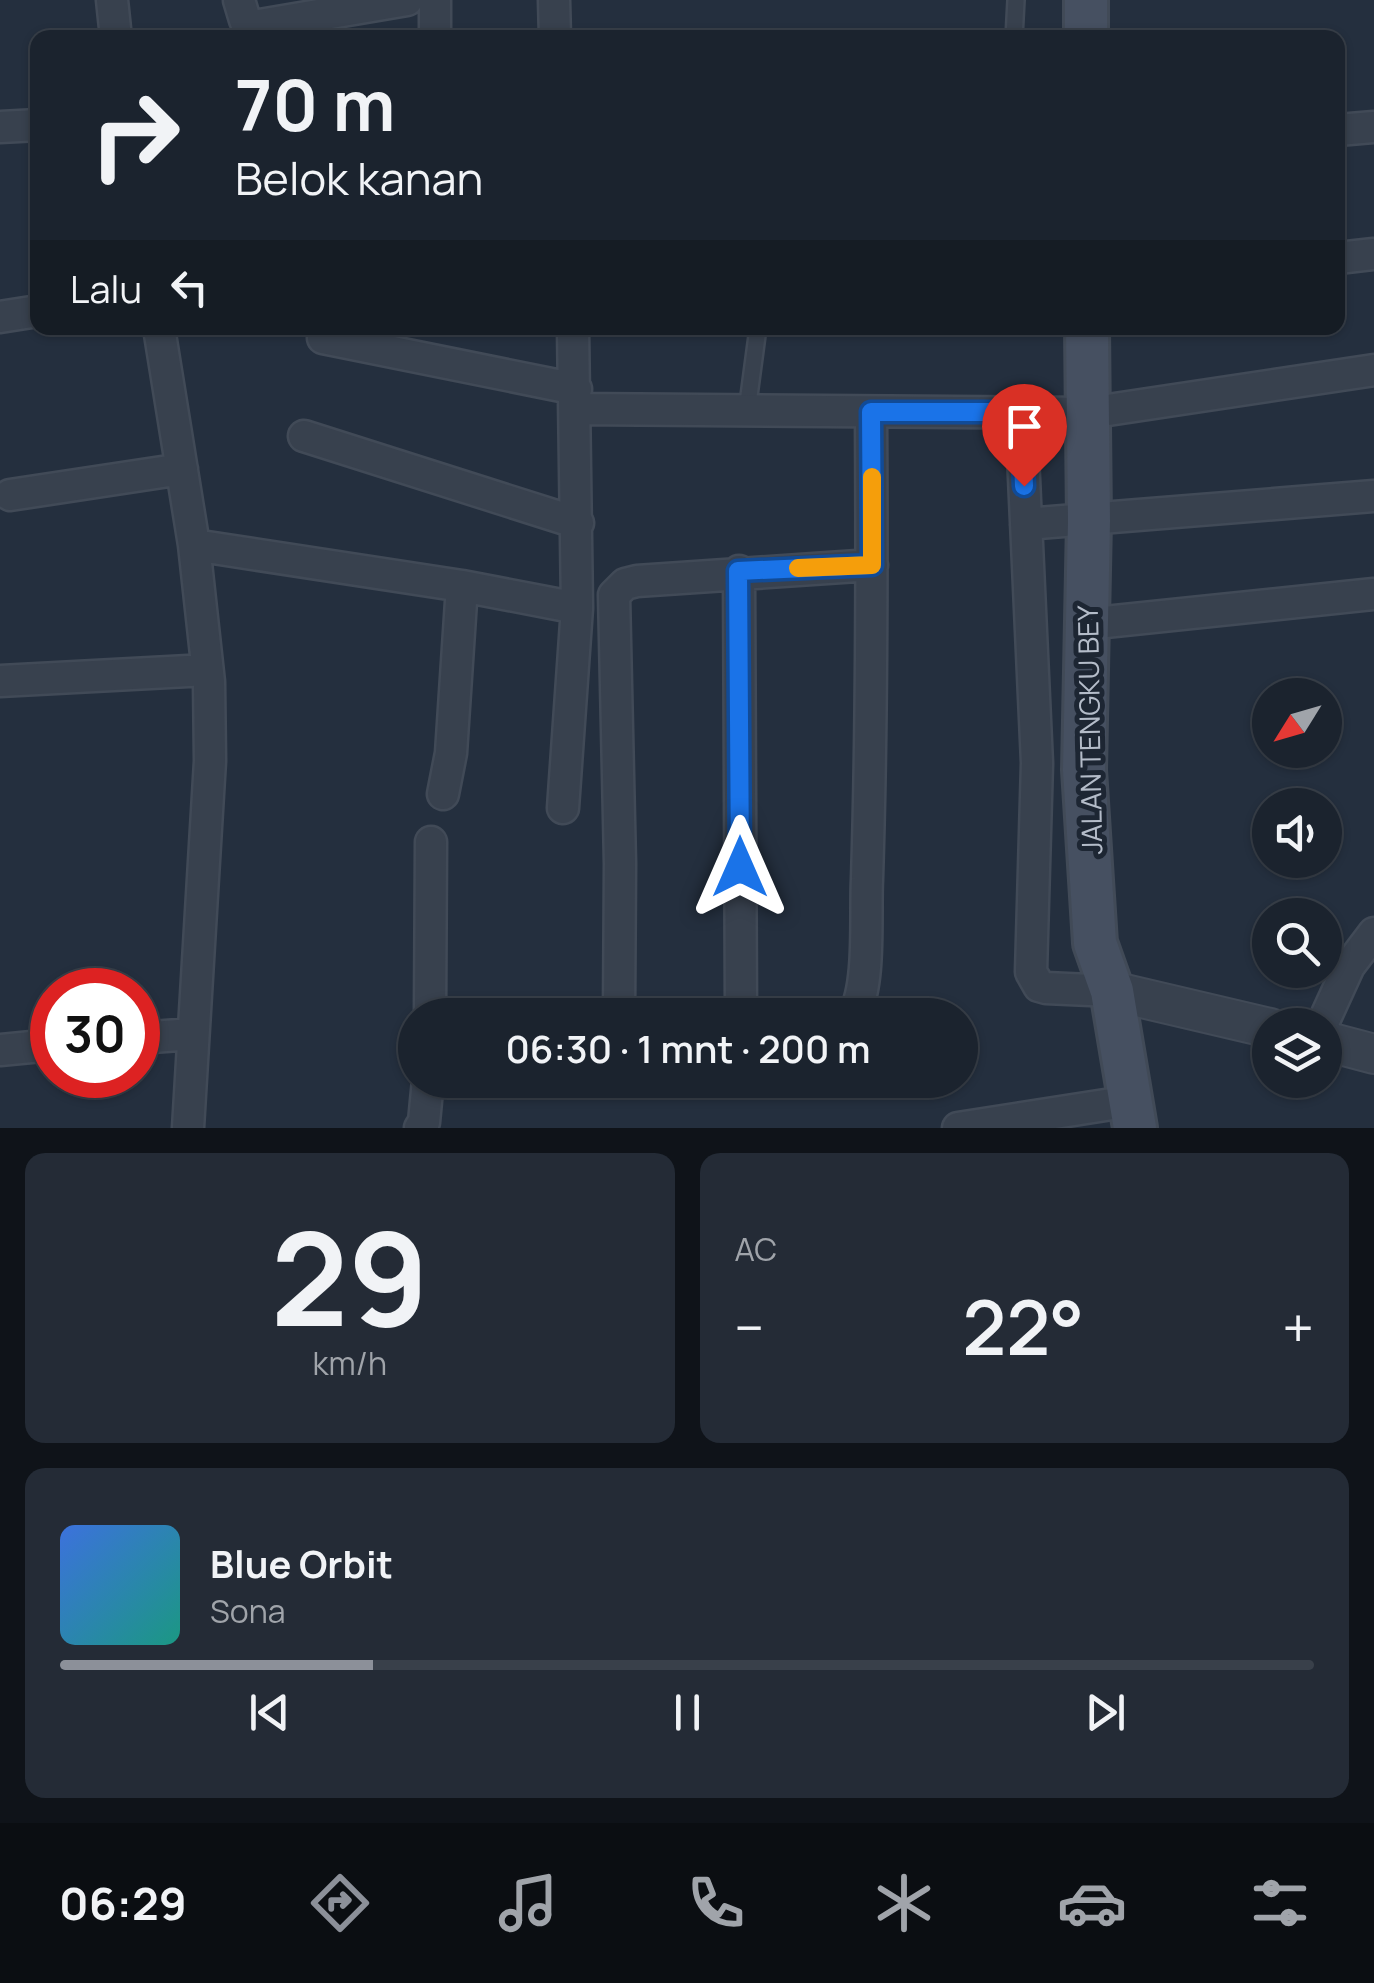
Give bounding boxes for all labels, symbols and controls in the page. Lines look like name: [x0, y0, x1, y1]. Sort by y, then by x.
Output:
text: 70 m: [235, 56, 395, 152]
icon: right: [70, 70, 200, 200]
text: Belok kanan: [235, 147, 483, 209]
icon: left: [162, 260, 217, 315]
text: Lalu: [70, 262, 142, 314]
pin: [982, 384, 1067, 487]
icon: arrive: [997, 399, 1052, 454]
street label: JALAN TENGKU BEY: [1068, 605, 1110, 855]
north arrow: [1252, 678, 1342, 768]
map controls: [1252, 678, 1342, 1098]
button: sound: [1252, 788, 1342, 878]
position arrow: [688, 815, 792, 919]
button: search: [1252, 898, 1342, 988]
speed limit sign: 30: [30, 968, 160, 1098]
button: layers: [1252, 1008, 1342, 1098]
text: 06:30 · 1 mnt · 200 m: [505, 1022, 871, 1074]
text: 29: [271, 1187, 429, 1365]
text: AC: [735, 1227, 777, 1271]
text: 22°: [962, 1275, 1084, 1378]
text: −: [735, 1289, 764, 1365]
text: +: [1282, 1289, 1314, 1365]
text: km/h: [313, 1341, 387, 1385]
text: Blue Orbit: [210, 1537, 393, 1589]
text: Sona: [210, 1589, 285, 1633]
icon: previous: [242, 1685, 297, 1740]
icon: pause: [660, 1685, 715, 1740]
icon: next: [1078, 1685, 1133, 1740]
icon: directions: [305, 1868, 375, 1938]
icon: music: [493, 1868, 563, 1938]
icon: phone: [681, 1868, 751, 1938]
icon: climate: [869, 1868, 939, 1938]
icon: car: [1057, 1868, 1127, 1938]
icon: filters: [1245, 1868, 1315, 1938]
text: 06:29: [59, 1872, 187, 1934]

